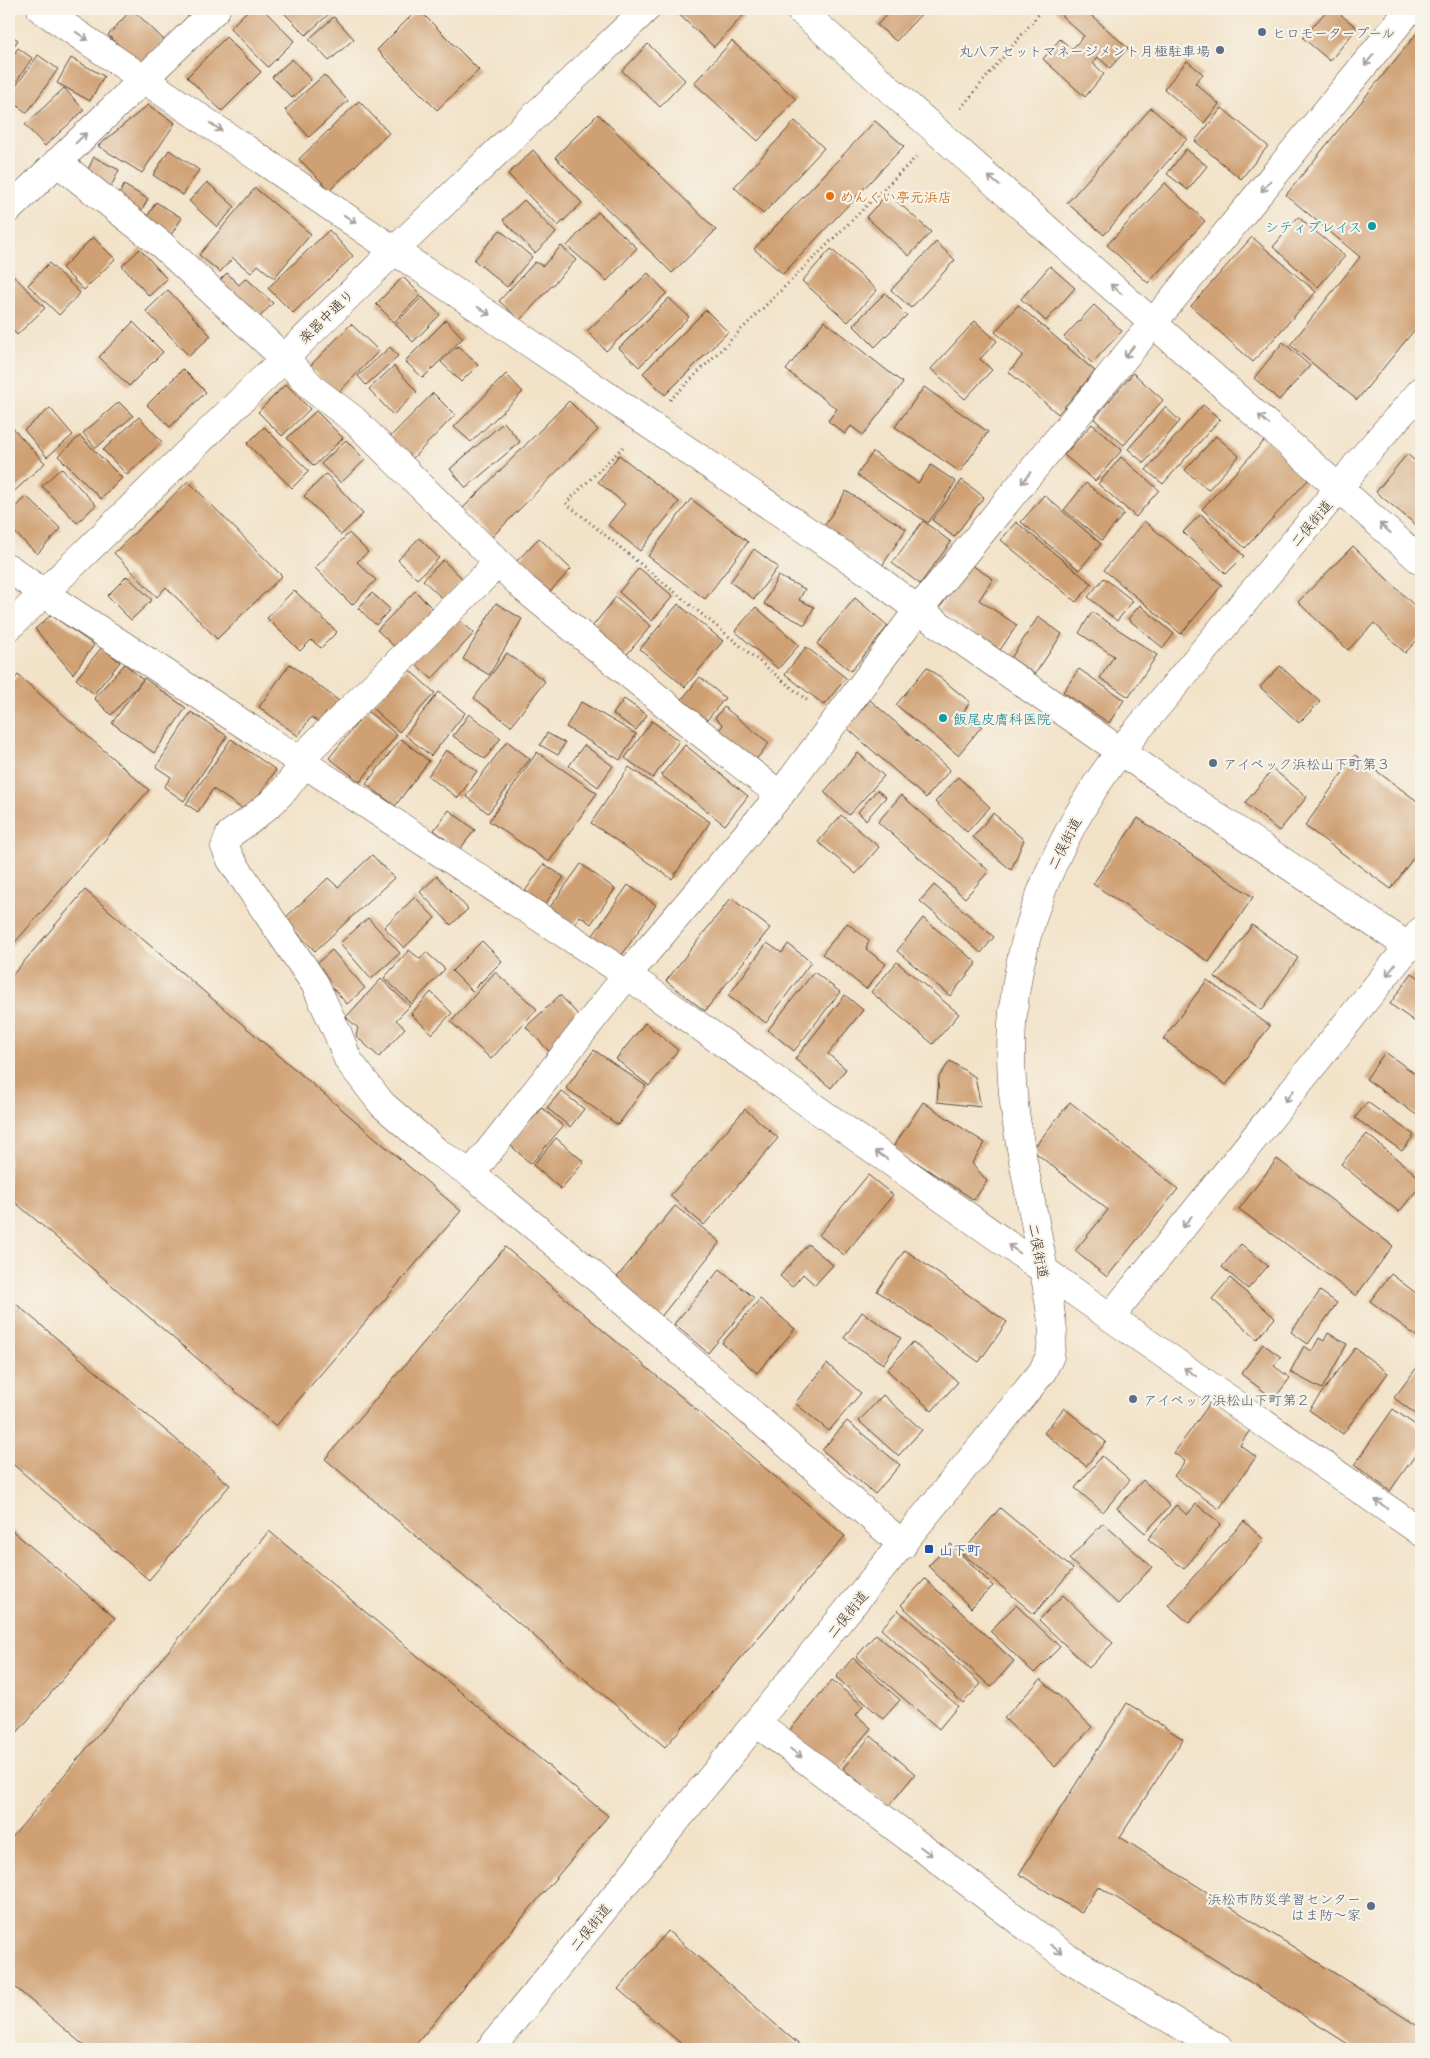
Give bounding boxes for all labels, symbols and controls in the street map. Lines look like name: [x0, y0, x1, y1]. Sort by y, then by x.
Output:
place label: ヒロモータープール: [1272, 23, 1395, 42]
marker: ヒロモータープール: [1256, 26, 1268, 38]
one-way arrow: [74, 31, 88, 41]
place label: 丸八アセットマネージメント月極駐車場: [959, 41, 1210, 60]
marker: 丸八アセットマネージメント月極駐車場: [1214, 44, 1226, 56]
one-way arrow: [1363, 54, 1374, 67]
one-way arrow: [209, 122, 223, 132]
one-way arrow: [75, 132, 87, 144]
one-way arrow: [988, 175, 1001, 187]
one-way arrow: [1260, 179, 1271, 192]
place label: めんくい亭元浜店: [840, 187, 952, 206]
marker: めんくい亭元浜店: [824, 190, 836, 202]
one-way arrow: [343, 214, 357, 224]
place label: シティプレイス: [1265, 217, 1362, 236]
marker: シティプレイス: [1366, 220, 1378, 232]
one-way arrow: [1110, 283, 1123, 294]
street label: 楽器中通り: [294, 285, 358, 347]
one-way arrow: [477, 306, 491, 316]
one-way arrow: [1124, 345, 1135, 358]
one-way arrow: [1257, 414, 1270, 425]
one-way arrow: [1021, 471, 1032, 484]
street label: 二俣街道: [1286, 495, 1336, 551]
one-way arrow: [1379, 522, 1392, 534]
place label: 飯尾皮膚科医院: [953, 709, 1051, 728]
marker: 飯尾皮膚科医院: [937, 712, 949, 724]
place label: アイペック浜松山下町第３: [1223, 754, 1390, 773]
marker: アイペック浜松山下町第３: [1207, 757, 1219, 769]
street label: 二俣街道: [1043, 814, 1085, 872]
one-way arrow: [1386, 963, 1397, 976]
one-way arrow: [1283, 1089, 1294, 1102]
one-way arrow: [874, 1150, 888, 1160]
one-way arrow: [1181, 1215, 1192, 1228]
street label: 二俣街道: [1024, 1222, 1054, 1280]
one-way arrow: [1007, 1244, 1021, 1254]
one-way arrow: [1183, 1367, 1197, 1377]
place label: アイペック浜松山下町第２: [1143, 1390, 1310, 1409]
marker: アイペック浜松山下町第２: [1127, 1393, 1139, 1405]
one-way arrow: [1374, 1499, 1388, 1509]
place label: 山下町: [939, 1540, 981, 1559]
marker: 山下町: [923, 1543, 935, 1555]
street label: 二俣街道: [822, 1586, 872, 1642]
one-way arrow: [789, 1747, 802, 1758]
one-way arrow: [919, 1845, 932, 1856]
place label: 浜松市防災学習センター はま防～家: [1208, 1889, 1361, 1924]
street label: 二俣街道: [565, 1899, 615, 1955]
marker: 浜松市防災学習センター はま防～家: [1365, 1900, 1377, 1912]
one-way arrow: [1049, 1943, 1062, 1954]

